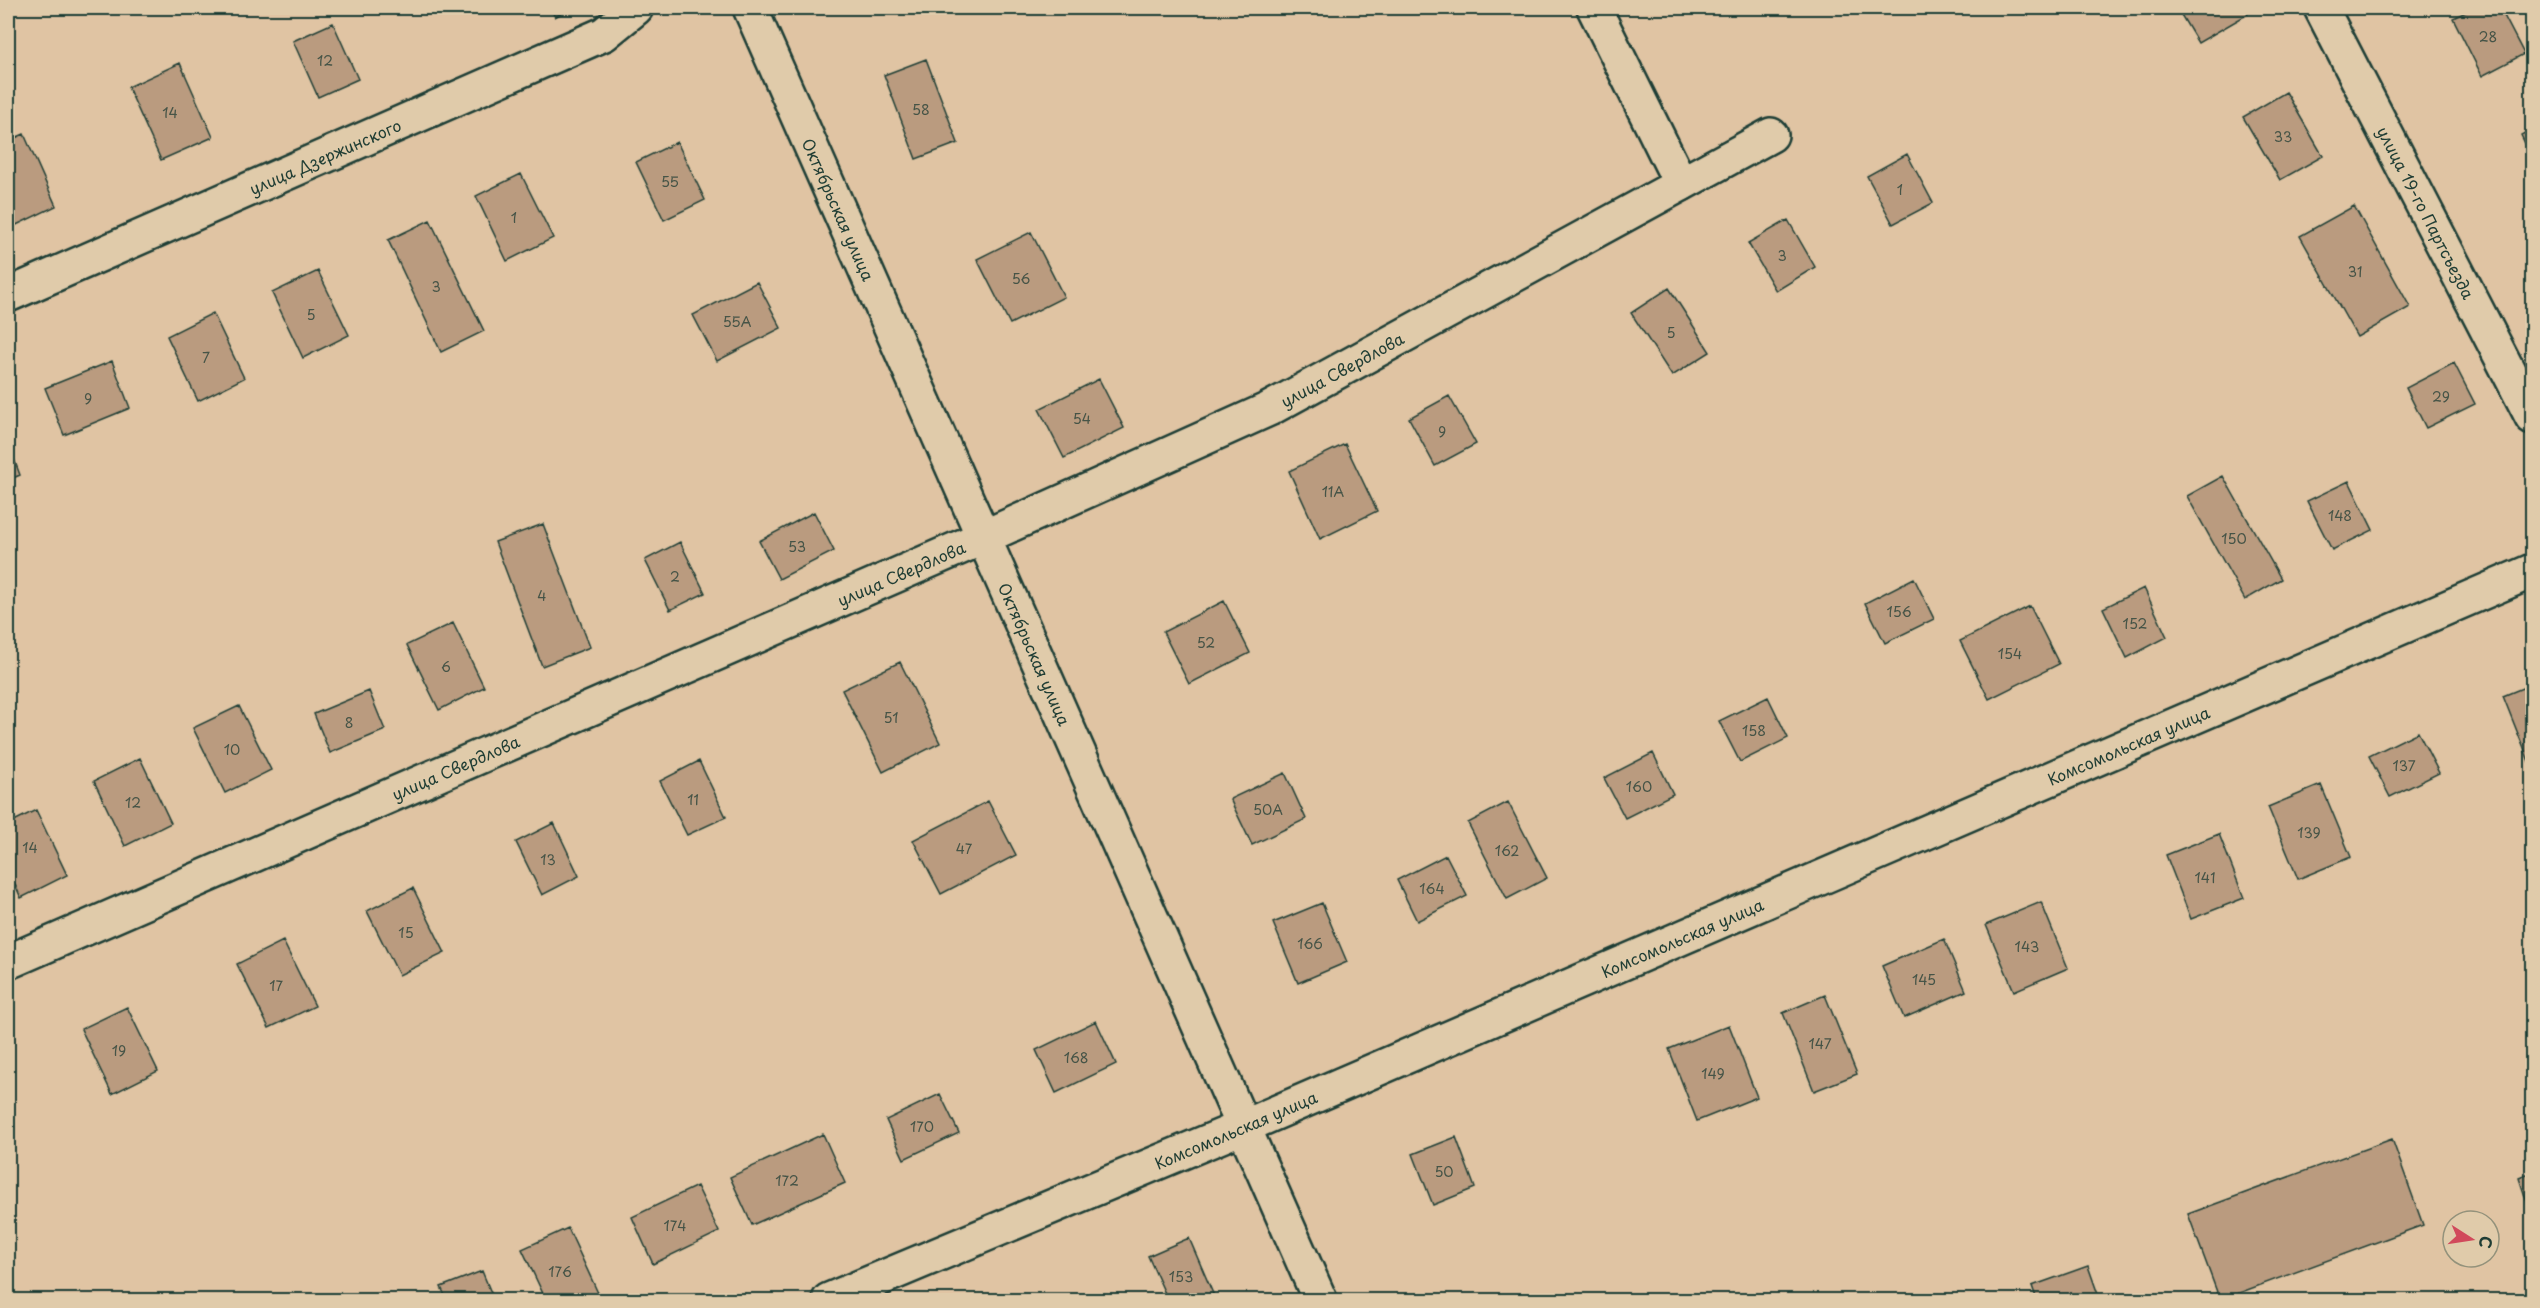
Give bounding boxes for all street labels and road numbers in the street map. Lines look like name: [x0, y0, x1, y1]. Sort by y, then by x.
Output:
street label: улица Дзержинского: [245, 112, 405, 200]
street label: улица 19-го Партсъезда: [2372, 122, 2481, 303]
street label: Октябрьская улица: [797, 134, 881, 285]
street label: улица Свердлова: [1276, 326, 1408, 413]
street label: улица Свердлова: [833, 535, 969, 612]
street label: Октябрьская улица: [993, 579, 1077, 729]
street label: Комсомольская улица: [2044, 699, 2213, 791]
street label: улица Свердлова: [388, 729, 523, 806]
street label: Комсомольская улица: [1597, 892, 1767, 983]
street label: Комсомольская улица: [1151, 1084, 1321, 1175]

